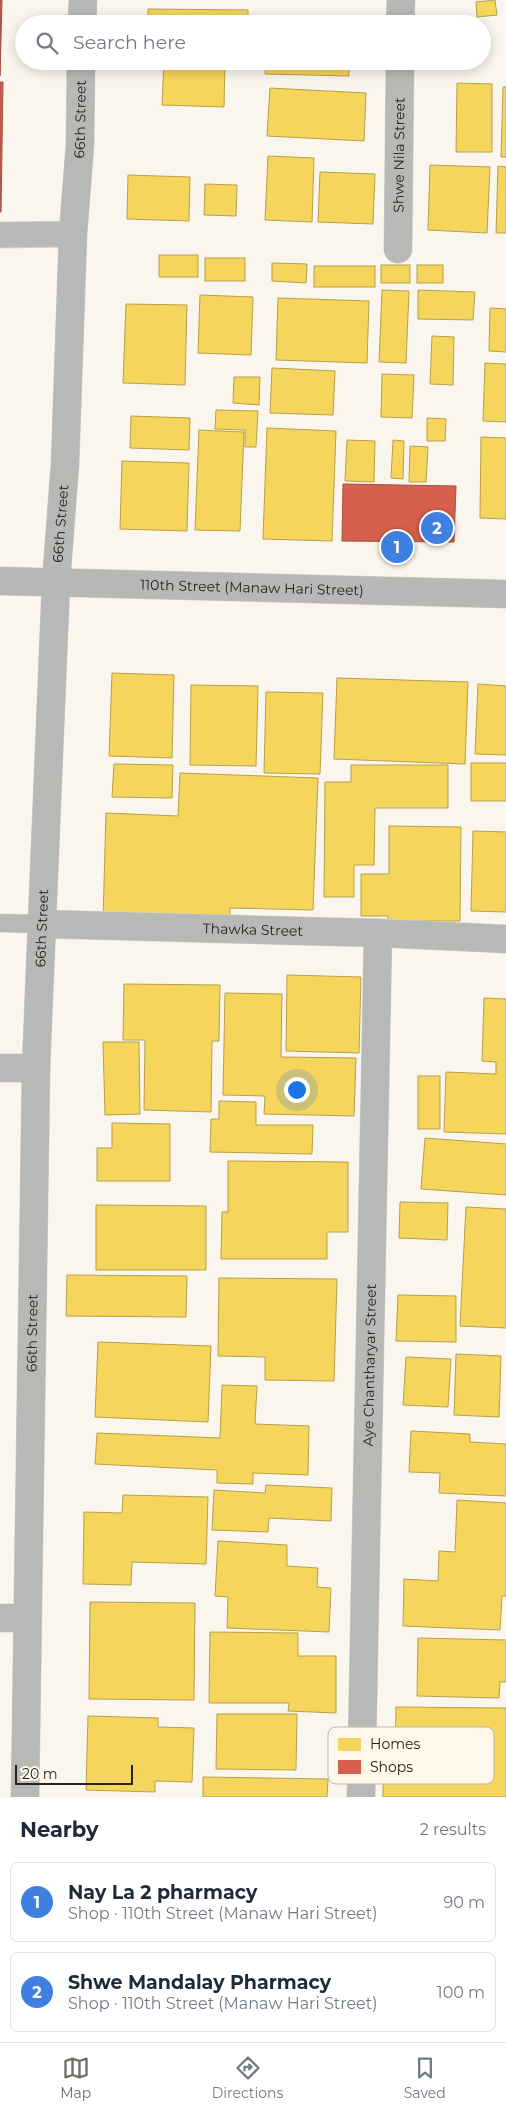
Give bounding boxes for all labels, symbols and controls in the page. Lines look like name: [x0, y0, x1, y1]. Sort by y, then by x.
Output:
search box: [15, 15, 491, 70]
icon: search: [33, 29, 61, 57]
text: Search here: [73, 31, 186, 54]
street label: 66th Street: [70, 80, 90, 159]
street label: Shwe Nila Street: [389, 97, 409, 213]
street label: 66th Street: [48, 484, 72, 563]
pin: 2: [421, 509, 453, 547]
pin: 1: [381, 528, 413, 566]
street label: 110th Street (Manaw Hari Street): [140, 576, 364, 599]
street label: 66th Street: [31, 888, 52, 968]
street label: Thawka Street: [202, 919, 304, 940]
your location: [284, 1077, 310, 1103]
street label: Aye Chantharyar Street: [359, 1283, 380, 1447]
street label: 66th Street: [22, 1293, 42, 1372]
legend: [328, 1727, 494, 1784]
text: Homes: [370, 1735, 420, 1753]
text: Shops: [370, 1758, 413, 1776]
scale bar: [15, 1762, 132, 1785]
text: 20 m: [22, 1765, 58, 1783]
text: Nearby: [20, 1817, 99, 1842]
text: 2 results: [420, 1820, 486, 1839]
text: Nay La 2 pharmacy: [68, 1881, 257, 1904]
text: 1: [34, 1893, 40, 1912]
text: 90 m: [443, 1893, 485, 1912]
text: Shop · 110th Street (Manaw Hari Street): [68, 1904, 378, 1923]
text: Shwe Mandalay Pharmacy: [68, 1971, 331, 1994]
text: 2: [32, 1983, 42, 2002]
text: 100 m: [437, 1983, 485, 2002]
text: Shop · 110th Street (Manaw Hari Street): [68, 1994, 378, 2013]
tab: Map: [60, 2054, 91, 2102]
tab: Directions: [212, 2054, 283, 2102]
tab: Saved: [404, 2054, 446, 2102]

